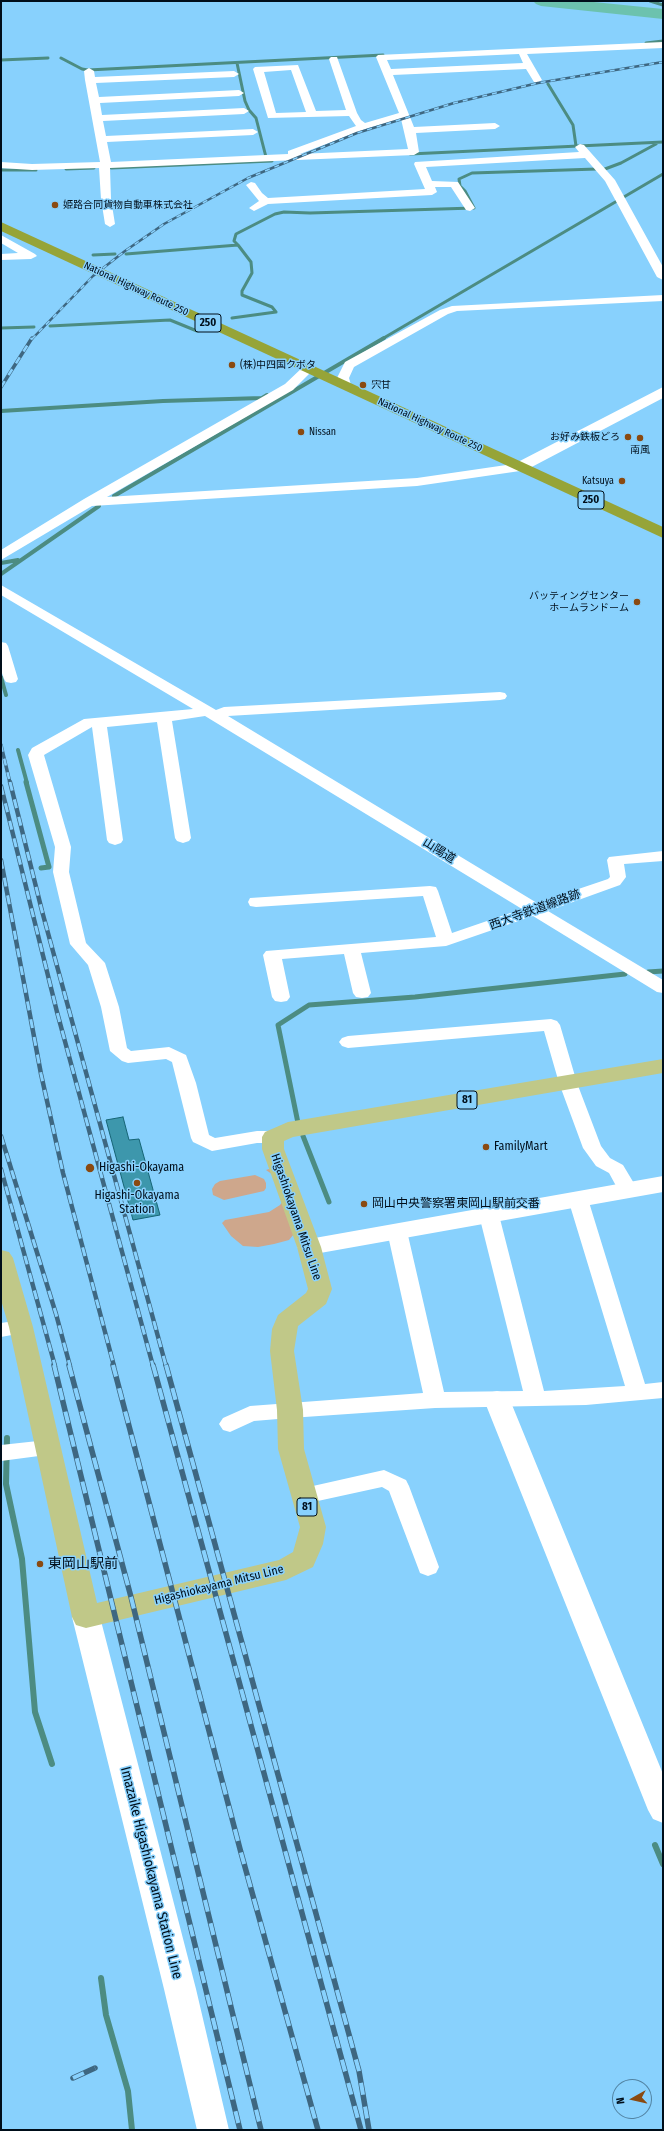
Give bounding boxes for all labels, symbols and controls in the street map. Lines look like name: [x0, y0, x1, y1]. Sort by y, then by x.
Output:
place label: 姫路合同貨物自動車株式会社: [63, 199, 193, 211]
marker: 姫路合同貨物自動車株式会社: [50, 200, 60, 210]
street label: National Highway Route 250: [82, 259, 190, 319]
road number: 250: [195, 314, 221, 332]
place label: (株)中四国クボタ: [240, 359, 316, 371]
marker: (株)中四国クボタ: [227, 360, 237, 370]
place label: 宍甘: [371, 379, 391, 391]
marker: 宍甘: [358, 380, 368, 390]
street label: National Highway Route 250: [376, 395, 484, 455]
place label: Nissan: [309, 426, 336, 438]
marker: Nissan: [296, 427, 306, 437]
place label: お好み鉄板どろ: [550, 431, 620, 443]
marker: お好み鉄板どろ: [623, 432, 633, 442]
marker: 南風: [635, 433, 645, 443]
place label: 南風: [630, 444, 650, 456]
place label: Katsuya: [582, 475, 614, 487]
marker: Katsuya: [617, 476, 627, 486]
road number: 250: [578, 491, 604, 509]
place label: バッティングセンター ホームランドーム: [529, 590, 629, 614]
marker: バッティングセンター ホームランドーム: [632, 597, 642, 607]
street label: 山陽道: [420, 835, 458, 867]
street label: 西大寺鉄道線路跡: [487, 887, 583, 933]
road number: 81: [457, 1091, 477, 1109]
place label: FamilyMart: [494, 1140, 548, 1154]
marker: FamilyMart: [481, 1142, 491, 1152]
street label: Higashiokayama Mitsu Line: [268, 1152, 324, 1282]
place label: Higashi-Okayama: [99, 1161, 184, 1175]
marker: Higashi-Okayama: [84, 1162, 96, 1174]
marker: Higashi-Okayama Station: [132, 1178, 142, 1188]
place label: Higashi-Okayama Station: [94, 1189, 180, 1217]
place label: 岡山中央警察署東岡山駅前交番: [372, 1197, 540, 1211]
marker: 岡山中央警察署東岡山駅前交番: [359, 1199, 369, 1209]
road number: 81: [297, 1498, 317, 1516]
place label: 東岡山駅前: [48, 1556, 118, 1572]
marker: 東岡山駅前: [35, 1559, 45, 1569]
street label: Higashiokayama Mitsu Line: [153, 1562, 285, 1608]
street label: Imazaike Higashiokayama Station Line: [116, 1765, 186, 1981]
north arrow: [612, 2079, 652, 2119]
text: N: [614, 2096, 628, 2105]

